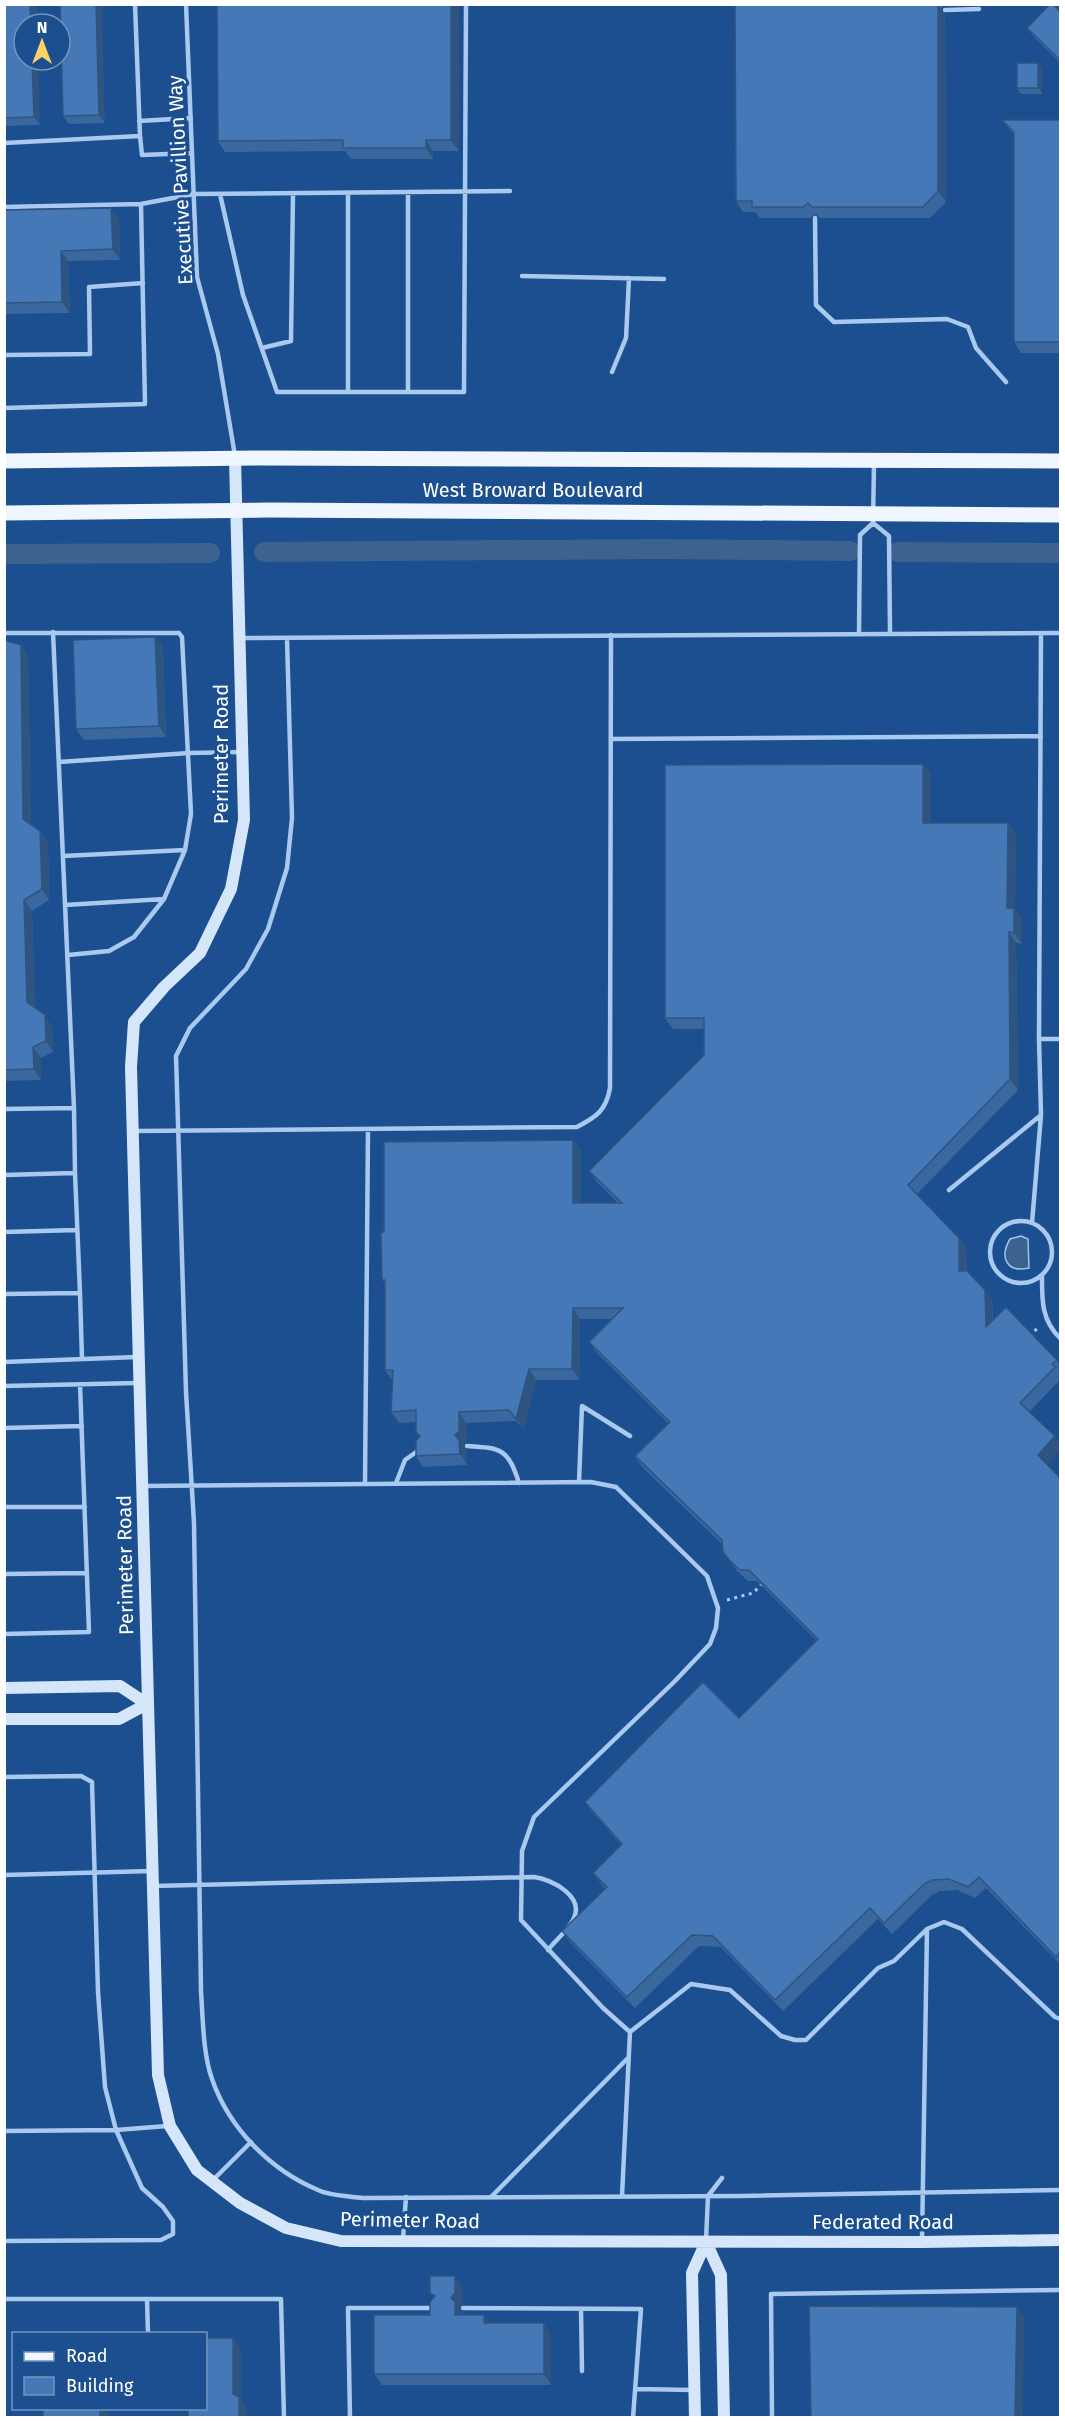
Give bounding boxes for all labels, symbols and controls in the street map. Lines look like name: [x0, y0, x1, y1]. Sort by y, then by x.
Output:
north arrow: [12, 12, 72, 72]
text: N: [37, 18, 47, 37]
street label: Executive Pavillion Way: [163, 74, 197, 285]
street label: West Broward Boulevard: [423, 478, 643, 502]
street label: Perimeter Road: [209, 684, 233, 824]
street label: Perimeter Road: [112, 1495, 138, 1635]
street label: Perimeter Road: [340, 2207, 480, 2233]
street label: Federated Road: [812, 2210, 954, 2234]
legend: [12, 2332, 207, 2410]
text: Road: [66, 2345, 108, 2367]
text: Building: [66, 2375, 134, 2397]

